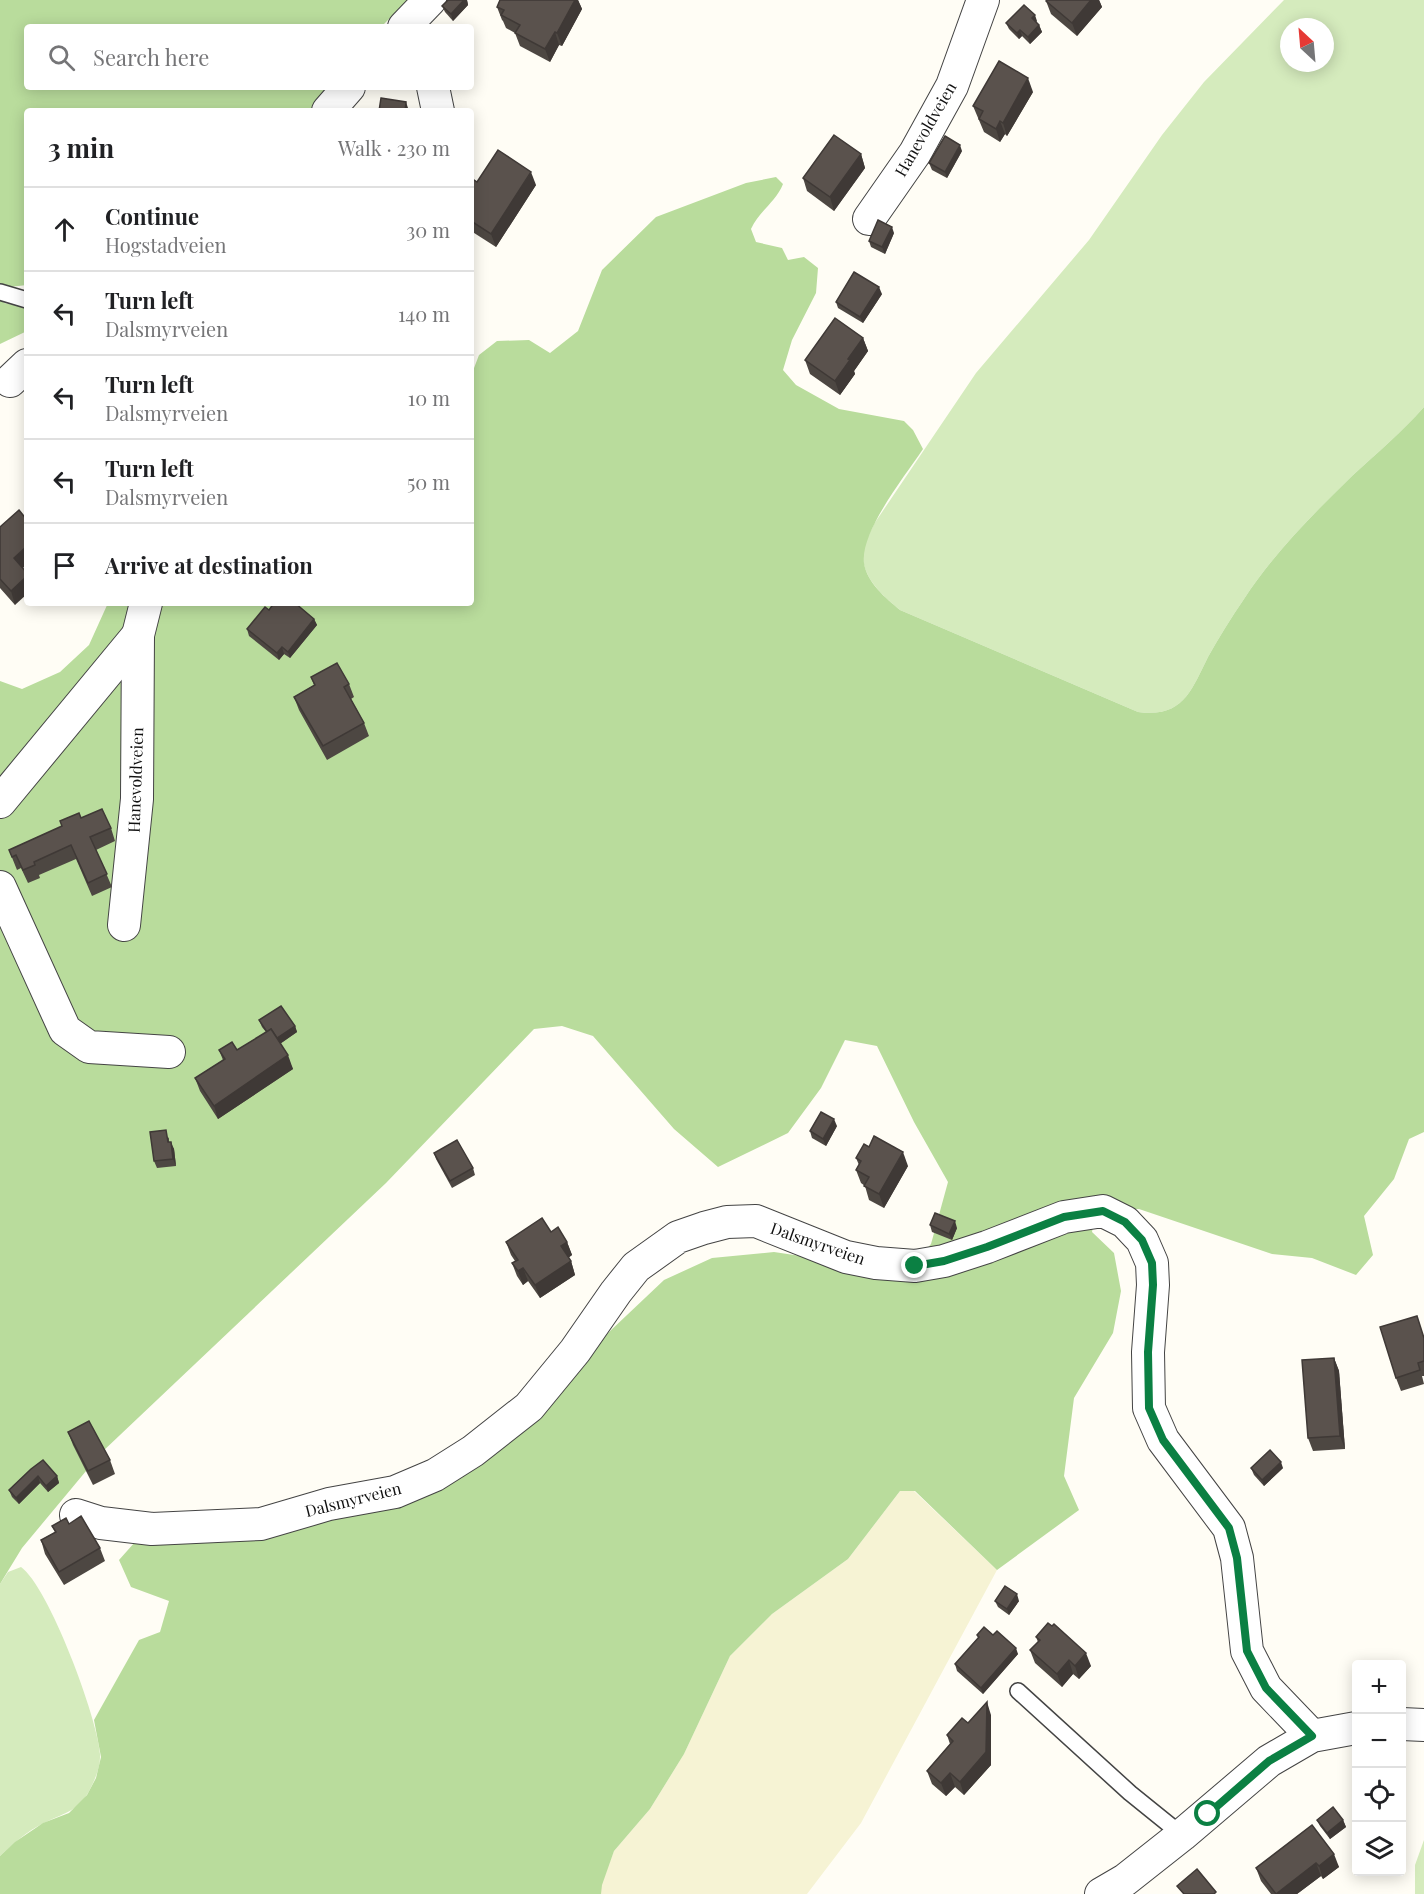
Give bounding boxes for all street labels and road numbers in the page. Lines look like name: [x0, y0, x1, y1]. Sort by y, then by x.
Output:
street label: Hanevoldveien: [889, 78, 961, 180]
street label: Hanevoldveien: [123, 726, 147, 833]
street label: Dalsmyrveien: [768, 1217, 868, 1269]
street label: Dalsmyrveien: [303, 1477, 404, 1521]

